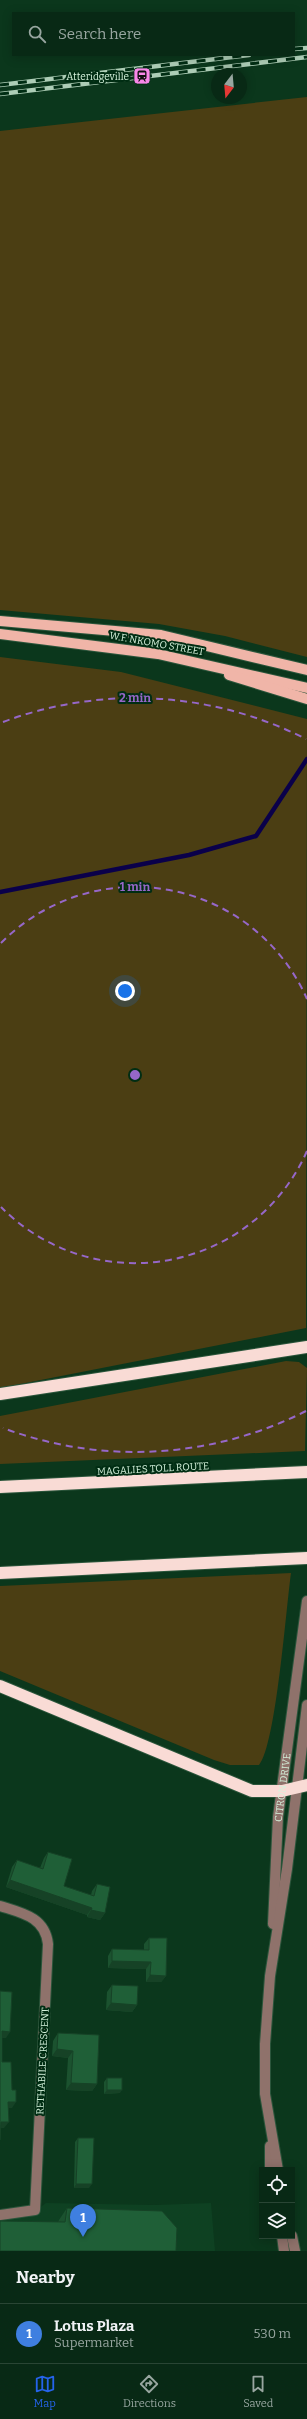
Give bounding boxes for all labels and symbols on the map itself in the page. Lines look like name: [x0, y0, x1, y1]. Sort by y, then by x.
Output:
station icon: Atteridgeville: [132, 66, 152, 86]
north arrow: [211, 68, 247, 104]
place label: Atteridgeville: [66, 71, 129, 83]
street label: W.F. NKOMO STREET: [109, 630, 205, 658]
text: 2 min: [119, 691, 151, 705]
text: 1 min: [120, 880, 150, 894]
your location: [115, 981, 135, 1001]
centre of rings: [128, 1068, 142, 1082]
street label: MAGALIES TOLL ROUTE: [97, 1460, 209, 1478]
street label: CITRON DRIVE: [273, 1752, 294, 1822]
street label: RETHABILE CRESCENT: [34, 2007, 52, 2115]
pin: 1: [70, 2204, 96, 2237]

